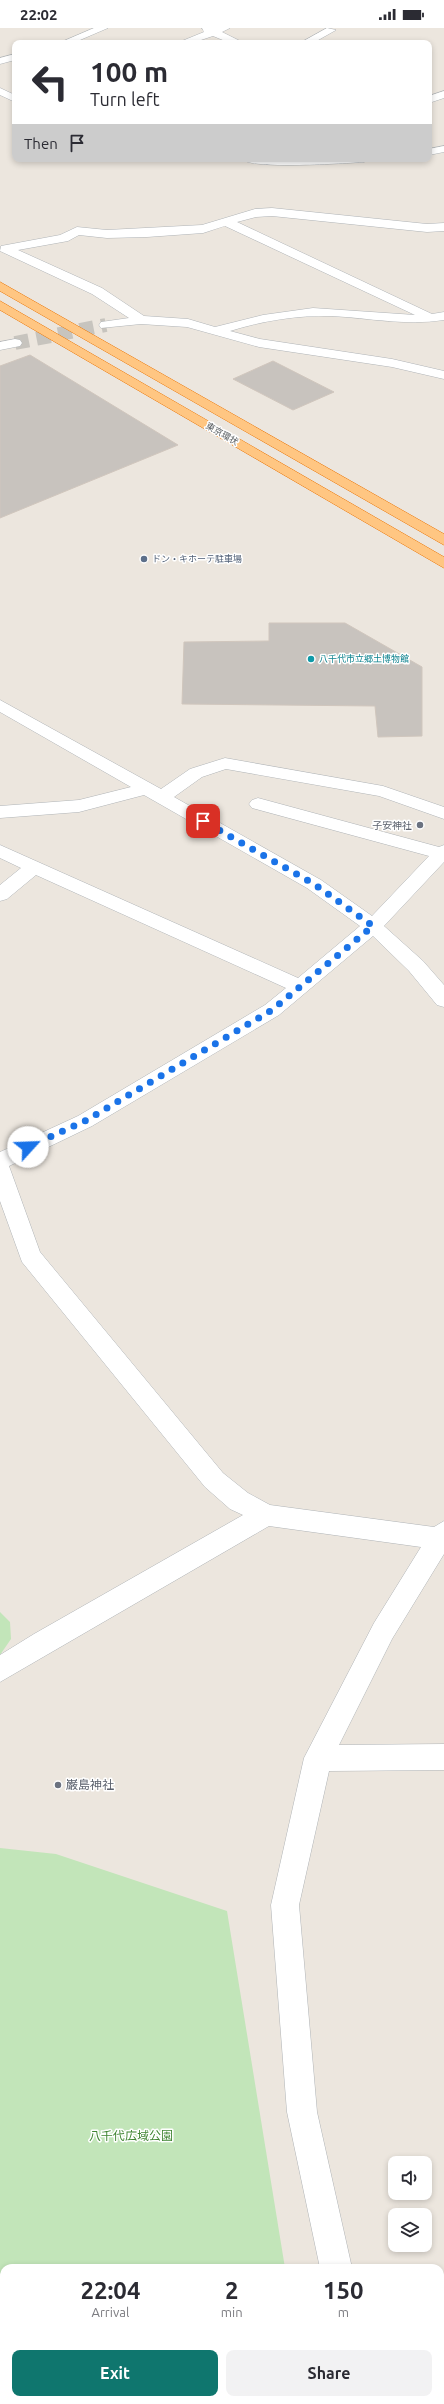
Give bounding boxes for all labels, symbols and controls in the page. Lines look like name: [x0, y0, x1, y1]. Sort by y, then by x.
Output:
text: 22:02: [20, 6, 58, 23]
icon: left: [24, 56, 76, 108]
text: 100 m: [90, 56, 168, 87]
text: Turn left: [90, 89, 160, 109]
icon: arrive: [66, 132, 88, 154]
text: Then: [24, 135, 58, 152]
street label: 東京環状: [204, 420, 241, 447]
marker: ドン・キホーテ駐車場: [139, 554, 149, 564]
place label: ドン・キホーテ駐車場: [152, 554, 242, 564]
place label: 八千代市立郷土博物館: [319, 653, 409, 664]
marker: 八千代市立郷土博物館: [306, 654, 316, 664]
pin: [186, 804, 220, 838]
icon: arrive: [192, 810, 214, 832]
place label: 子安神社: [372, 820, 412, 831]
marker: 子安神社: [415, 820, 425, 830]
position arrow: [7, 1126, 49, 1168]
place label: 巌島神社: [66, 1778, 114, 1791]
marker: 巌島神社: [53, 1780, 63, 1790]
park label: 八千代広域公園: [89, 2129, 173, 2142]
map controls: [388, 2156, 432, 2252]
button: sound: [388, 2156, 432, 2200]
button: layers: [388, 2208, 432, 2252]
text: 22:04: [80, 2277, 140, 2304]
text: 2: [225, 2277, 238, 2304]
text: 150: [323, 2277, 364, 2304]
text: Arrival: [91, 2305, 129, 2319]
text: min: [221, 2305, 243, 2319]
text: m: [338, 2305, 349, 2319]
button: Exit: [12, 2350, 218, 2396]
button: Share: [226, 2350, 432, 2396]

